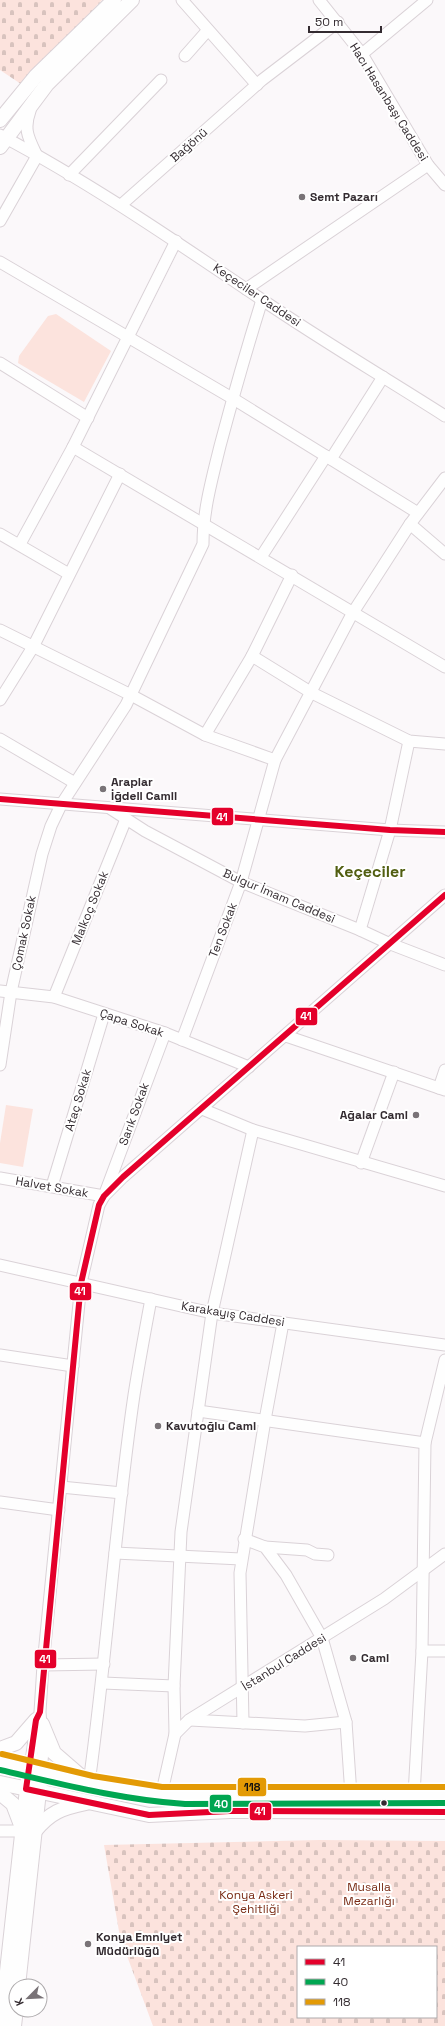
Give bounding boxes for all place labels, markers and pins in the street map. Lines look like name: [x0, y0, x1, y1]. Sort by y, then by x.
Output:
place label: Semt Pazarı: [310, 189, 378, 205]
marker: Semt Pazarı: [297, 192, 307, 202]
place label: Araplar İğdeli Camii: [111, 774, 177, 804]
marker: Araplar İğdeli Camii: [98, 784, 108, 794]
place label: Ağalar Cami: [340, 1107, 408, 1123]
marker: Ağalar Cami: [411, 1110, 421, 1120]
place label: Kavutoğlu Cami: [166, 1418, 256, 1434]
marker: Kavutoğlu Cami: [153, 1421, 163, 1431]
place label: Cami: [361, 1650, 389, 1666]
marker: Cami: [348, 1653, 358, 1663]
unlabelled marker: [379, 1798, 389, 1808]
place label: Konya Emniyet Müdürlüğü: [96, 1929, 182, 1959]
marker: Konya Emniyet Müdürlüğü: [83, 1939, 93, 1949]

